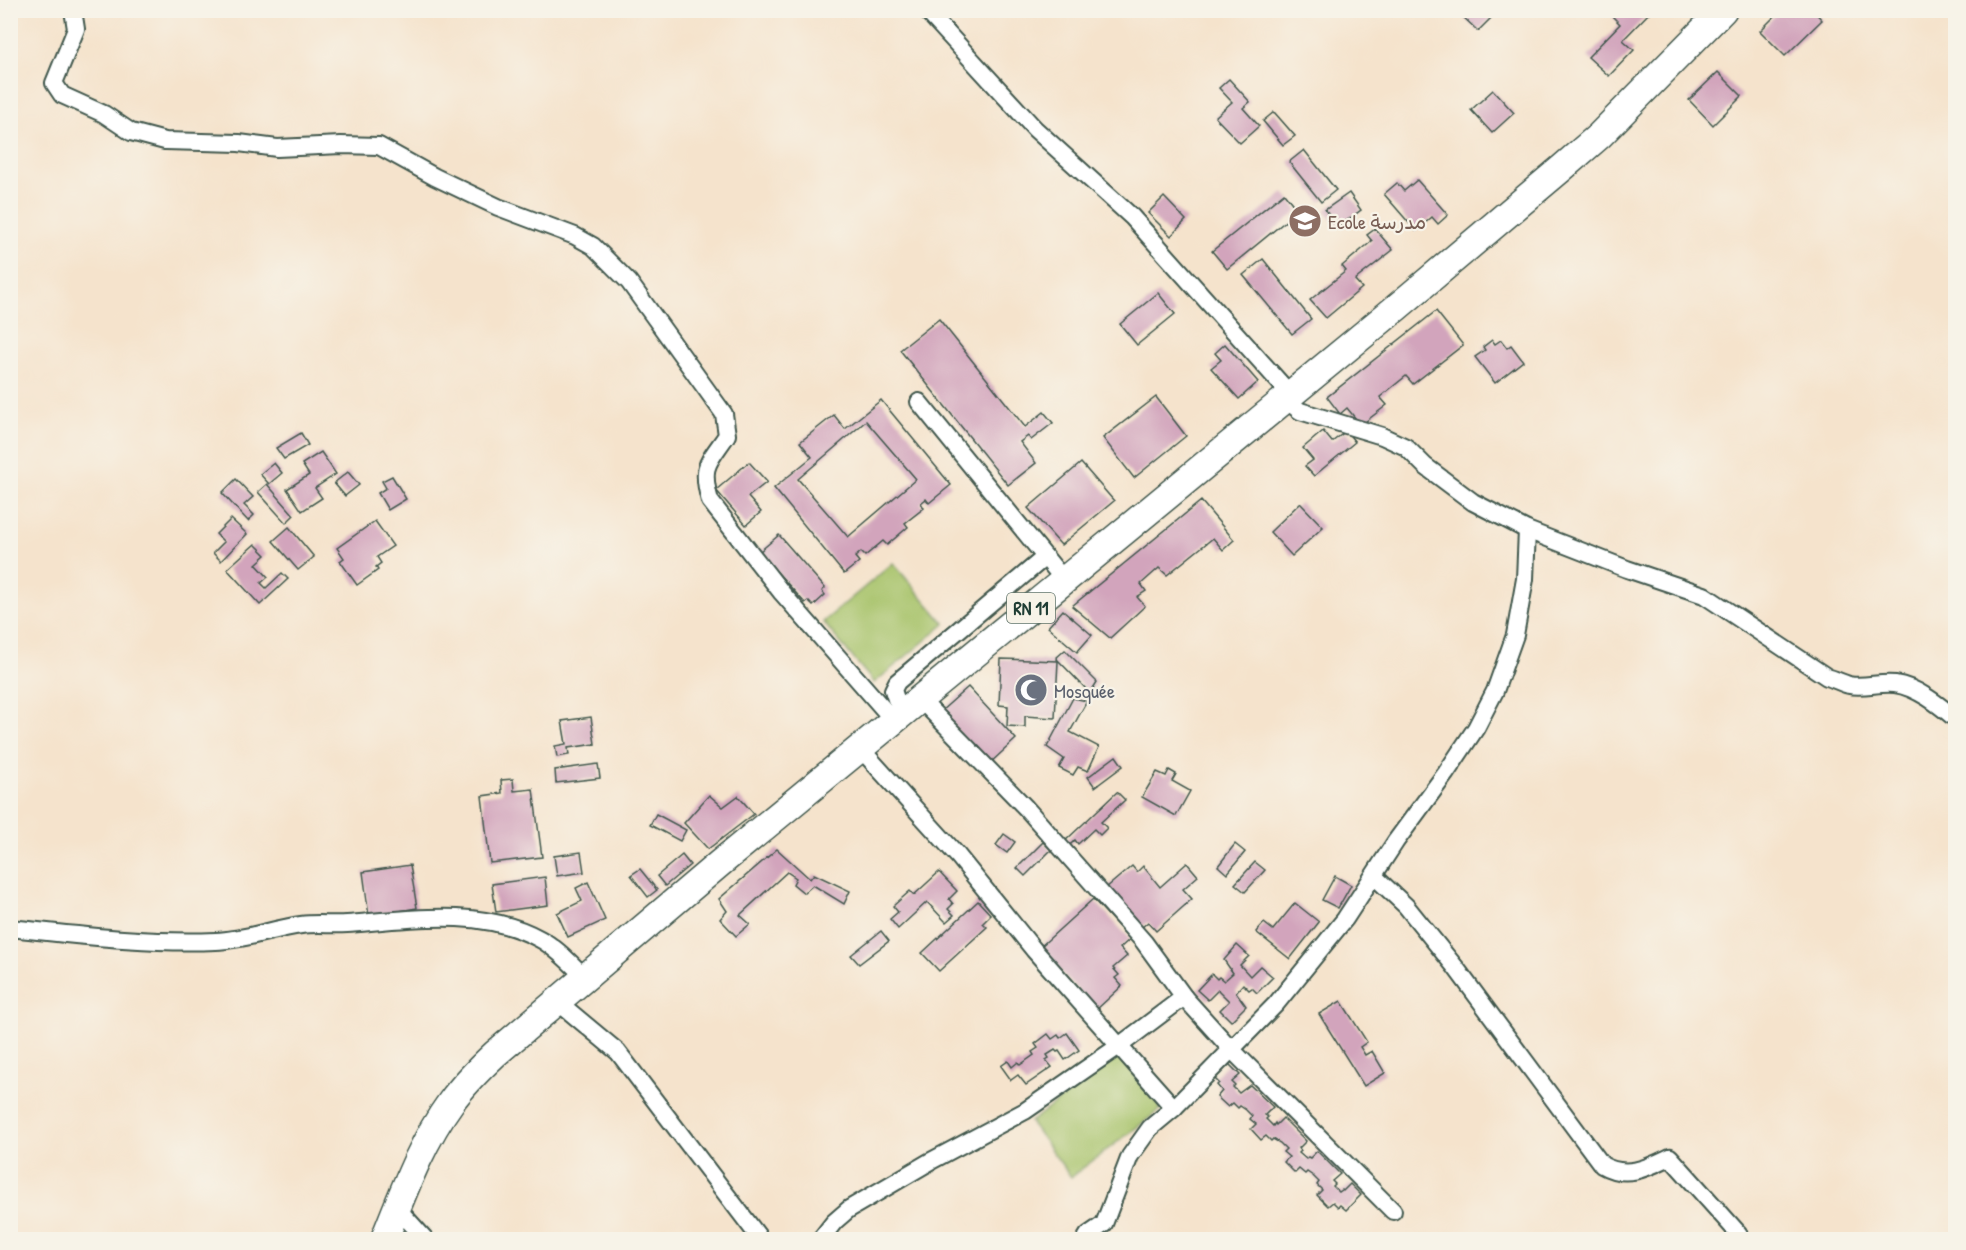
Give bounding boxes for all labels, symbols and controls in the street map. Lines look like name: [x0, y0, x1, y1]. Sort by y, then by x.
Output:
school or university icon: Ecole مدرسة: [1287, 203, 1323, 239]
place label: Ecole مدرسة: [1328, 208, 1426, 235]
road number: RN 11: [1007, 593, 1055, 623]
mosque icon: Mosquée: [1013, 672, 1049, 708]
place label: Mosquée: [1054, 677, 1115, 704]

